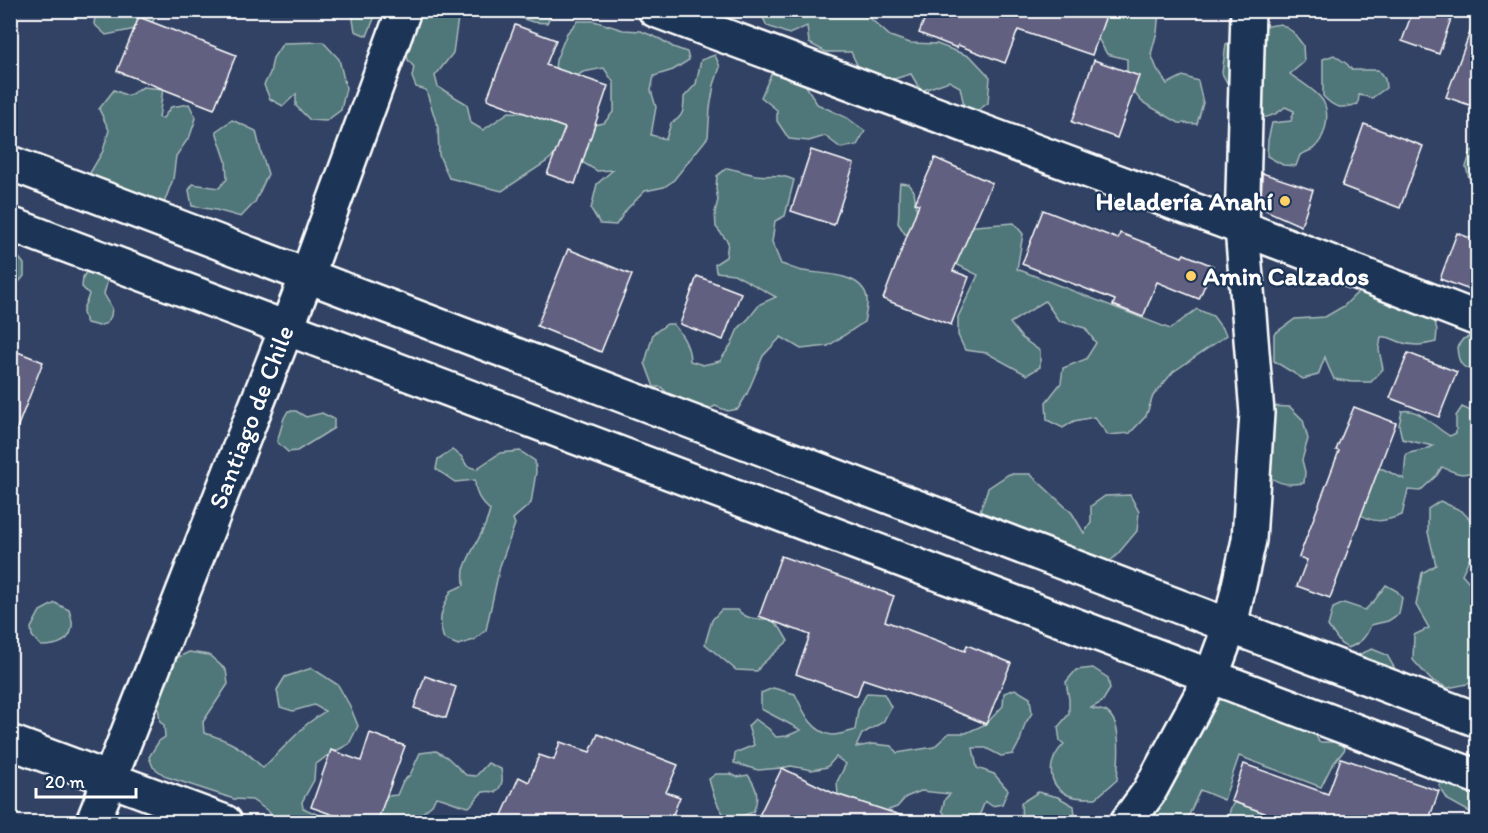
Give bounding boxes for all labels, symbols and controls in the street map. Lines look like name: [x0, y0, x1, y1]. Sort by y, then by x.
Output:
place label: Heladería Anahí: [1096, 185, 1273, 217]
marker: Heladería Anahí: [1278, 194, 1292, 208]
place label: Amin Calzados: [1202, 260, 1370, 292]
marker: Amin Calzados: [1184, 269, 1198, 283]
street label: Santiago de Chile: [201, 321, 301, 513]
scale bar: [36, 761, 136, 799]
text: 20 m: [45, 771, 85, 793]

